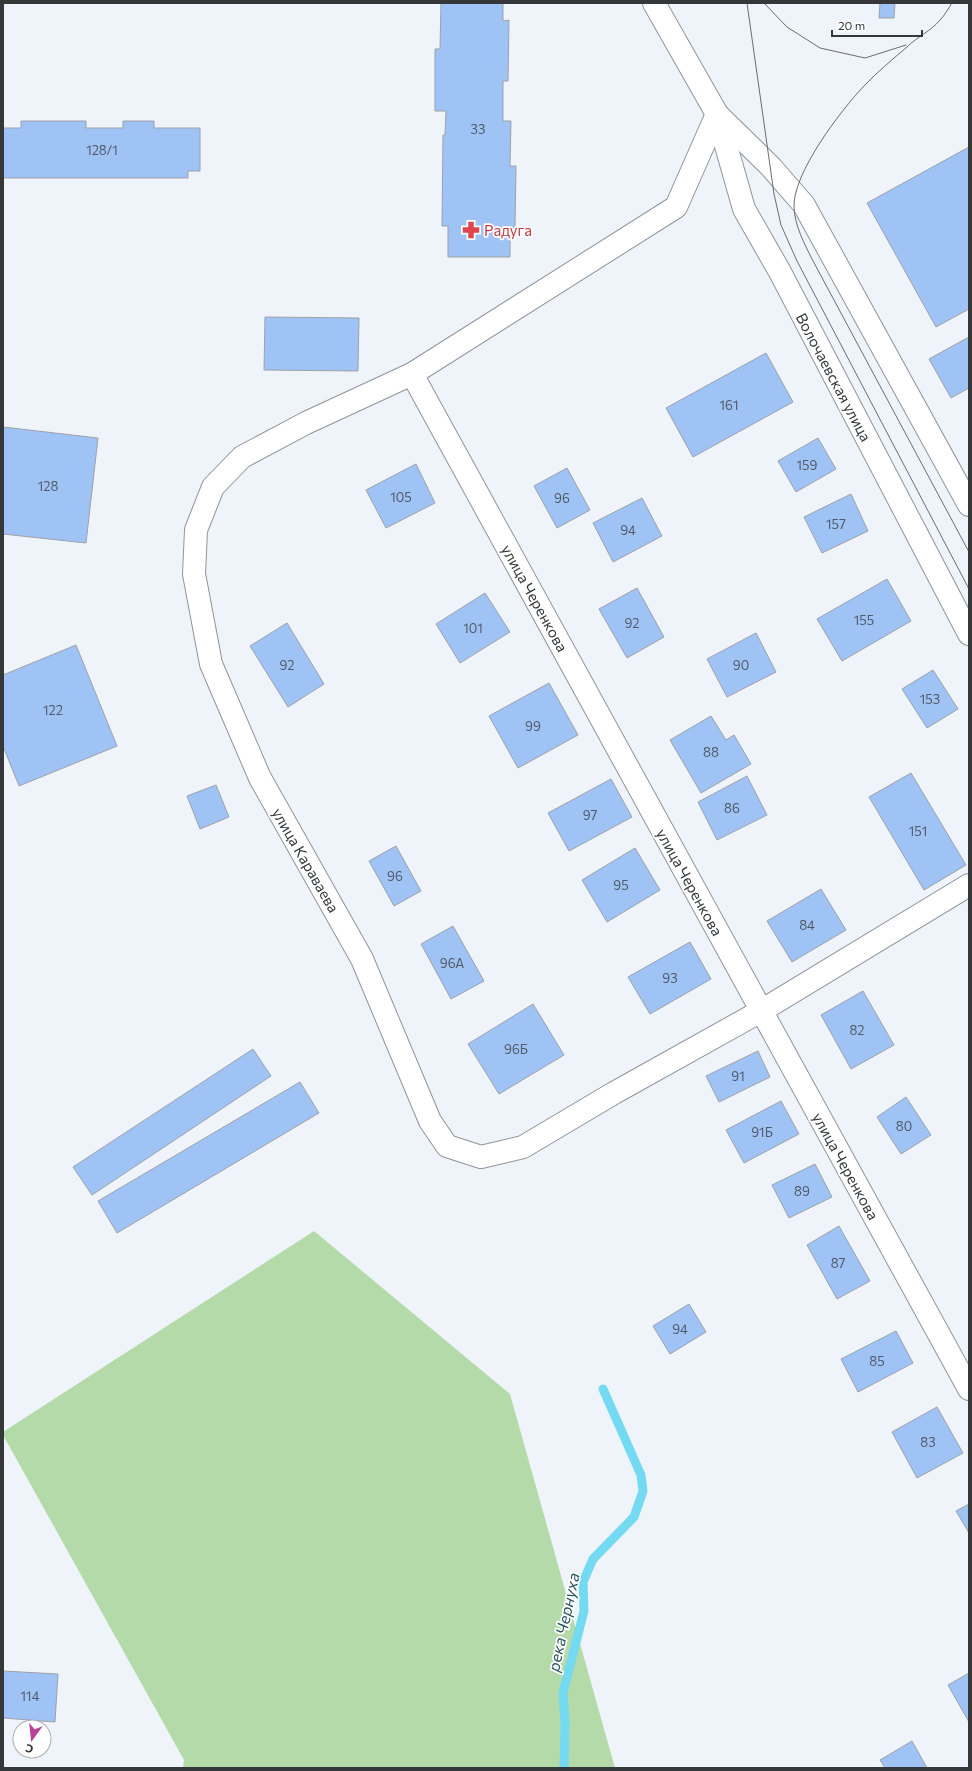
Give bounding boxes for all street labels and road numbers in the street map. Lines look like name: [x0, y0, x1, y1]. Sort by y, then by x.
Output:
street label: Волочаевская улица: [793, 310, 875, 444]
street label: улица Черенкова: [498, 541, 572, 655]
street label: улица Караваева: [269, 805, 343, 915]
street label: улица Черенкова: [653, 825, 727, 939]
street label: улица Черенкова: [809, 1109, 883, 1223]

